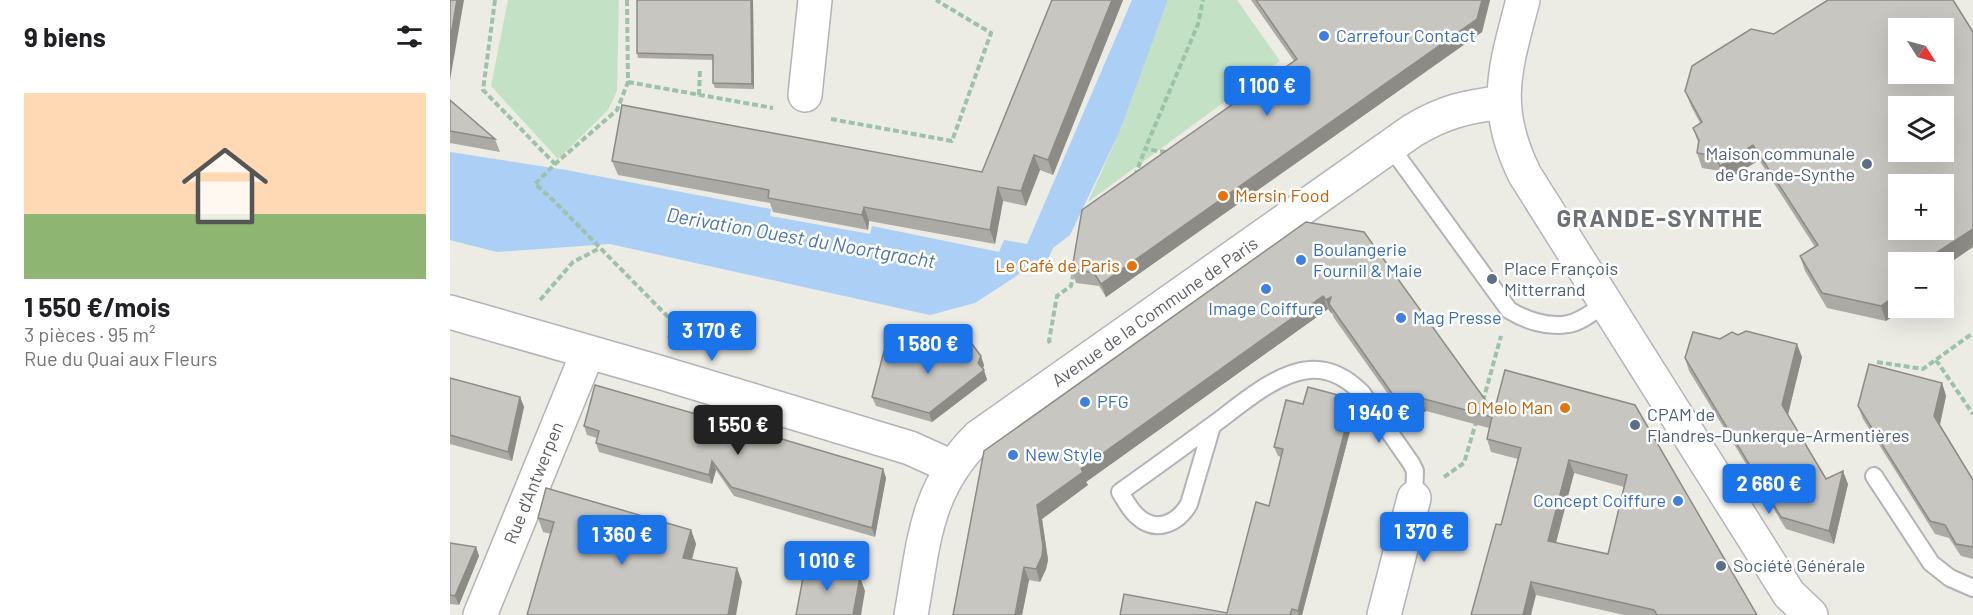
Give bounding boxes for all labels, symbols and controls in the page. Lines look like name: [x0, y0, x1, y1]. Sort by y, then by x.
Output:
north arrow: [1888, 18, 1954, 84]
map controls: [1888, 18, 1954, 318]
icon: filters: [393, 20, 426, 53]
text: 9 biens: [24, 21, 106, 52]
place label: Carrefour Contact: [1336, 24, 1476, 46]
marker: Carrefour Contact: [1317, 29, 1331, 43]
pin: 1 100 €: [1212, 66, 1322, 117]
text: 1 100 €: [1238, 73, 1296, 97]
button: layers: [1888, 96, 1954, 162]
icon: home: [171, 132, 279, 240]
place label: Maison communale de Grande-Synthe: [1705, 142, 1855, 185]
marker: Maison communale de Grande-Synthe: [1860, 157, 1874, 171]
button: +: [1888, 174, 1954, 240]
place label: Mersin Food: [1235, 184, 1329, 206]
marker: Mersin Food: [1216, 189, 1230, 203]
water label: Derivation Ouest du Noortgracht: [665, 202, 937, 272]
district label: GRANDE-SYNTHE: [1556, 203, 1764, 232]
street label: Avenue de la Commune de Paris: [1047, 232, 1262, 391]
place label: Boulangerie Fournil & Maie: [1313, 238, 1422, 281]
button: −: [1888, 252, 1954, 318]
marker: Boulangerie Fournil & Maie: [1294, 253, 1308, 267]
place label: Le Café de Paris: [995, 254, 1120, 276]
place label: Place François Mitterrand: [1504, 257, 1618, 300]
marker: Le Café de Paris: [1125, 259, 1139, 273]
marker: Place François Mitterrand: [1485, 272, 1499, 286]
marker: Image Coiffure: [1259, 282, 1273, 296]
text: 1 550 €/mois: [24, 291, 170, 322]
place label: Image Coiffure: [1208, 297, 1324, 319]
place label: Mag Presse: [1413, 306, 1502, 328]
pin: 3 170 €: [657, 311, 767, 362]
marker: Mag Presse: [1394, 311, 1408, 325]
text: 3 170 €: [682, 318, 742, 342]
text: 3 pièces · 95 m²: [24, 322, 156, 346]
pin: 1 580 €: [873, 324, 983, 375]
text: 1 580 €: [898, 331, 958, 355]
text: Rue du Quai aux Fleurs: [24, 346, 217, 370]
place label: PFG: [1097, 390, 1129, 412]
pin: 1 940 €: [1324, 393, 1434, 444]
marker: PFG: [1078, 395, 1092, 409]
place label: O Melo Man: [1466, 396, 1553, 418]
text: 1 940 €: [1348, 400, 1410, 424]
marker: O Melo Man: [1558, 401, 1572, 415]
place label: CPAM de Flandres-Dunkerque-Armentières: [1647, 403, 1910, 446]
pin: 1 550 €: [683, 405, 793, 456]
text: 1 550 €: [708, 412, 768, 436]
street label: Rue d'Antwerpen: [499, 418, 568, 547]
marker: CPAM de Flandres-Dunkerque-Armentières: [1628, 418, 1642, 432]
place label: New Style: [1025, 443, 1102, 465]
marker: New Style: [1006, 448, 1020, 462]
pin: 2 660 €: [1714, 464, 1824, 515]
text: 2 660 €: [1737, 471, 1801, 495]
place label: Concept Coiffure: [1533, 489, 1666, 511]
marker: Concept Coiffure: [1671, 494, 1685, 508]
pin: 1 370 €: [1369, 512, 1479, 563]
pin: 1 360 €: [567, 515, 677, 566]
text: 1 370 €: [1394, 519, 1454, 543]
text: 1 360 €: [592, 522, 652, 546]
pin: 1 010 €: [772, 541, 882, 592]
text: 1 010 €: [798, 548, 856, 572]
place label: Société Générale: [1733, 554, 1865, 576]
marker: Société Générale: [1714, 559, 1728, 573]

